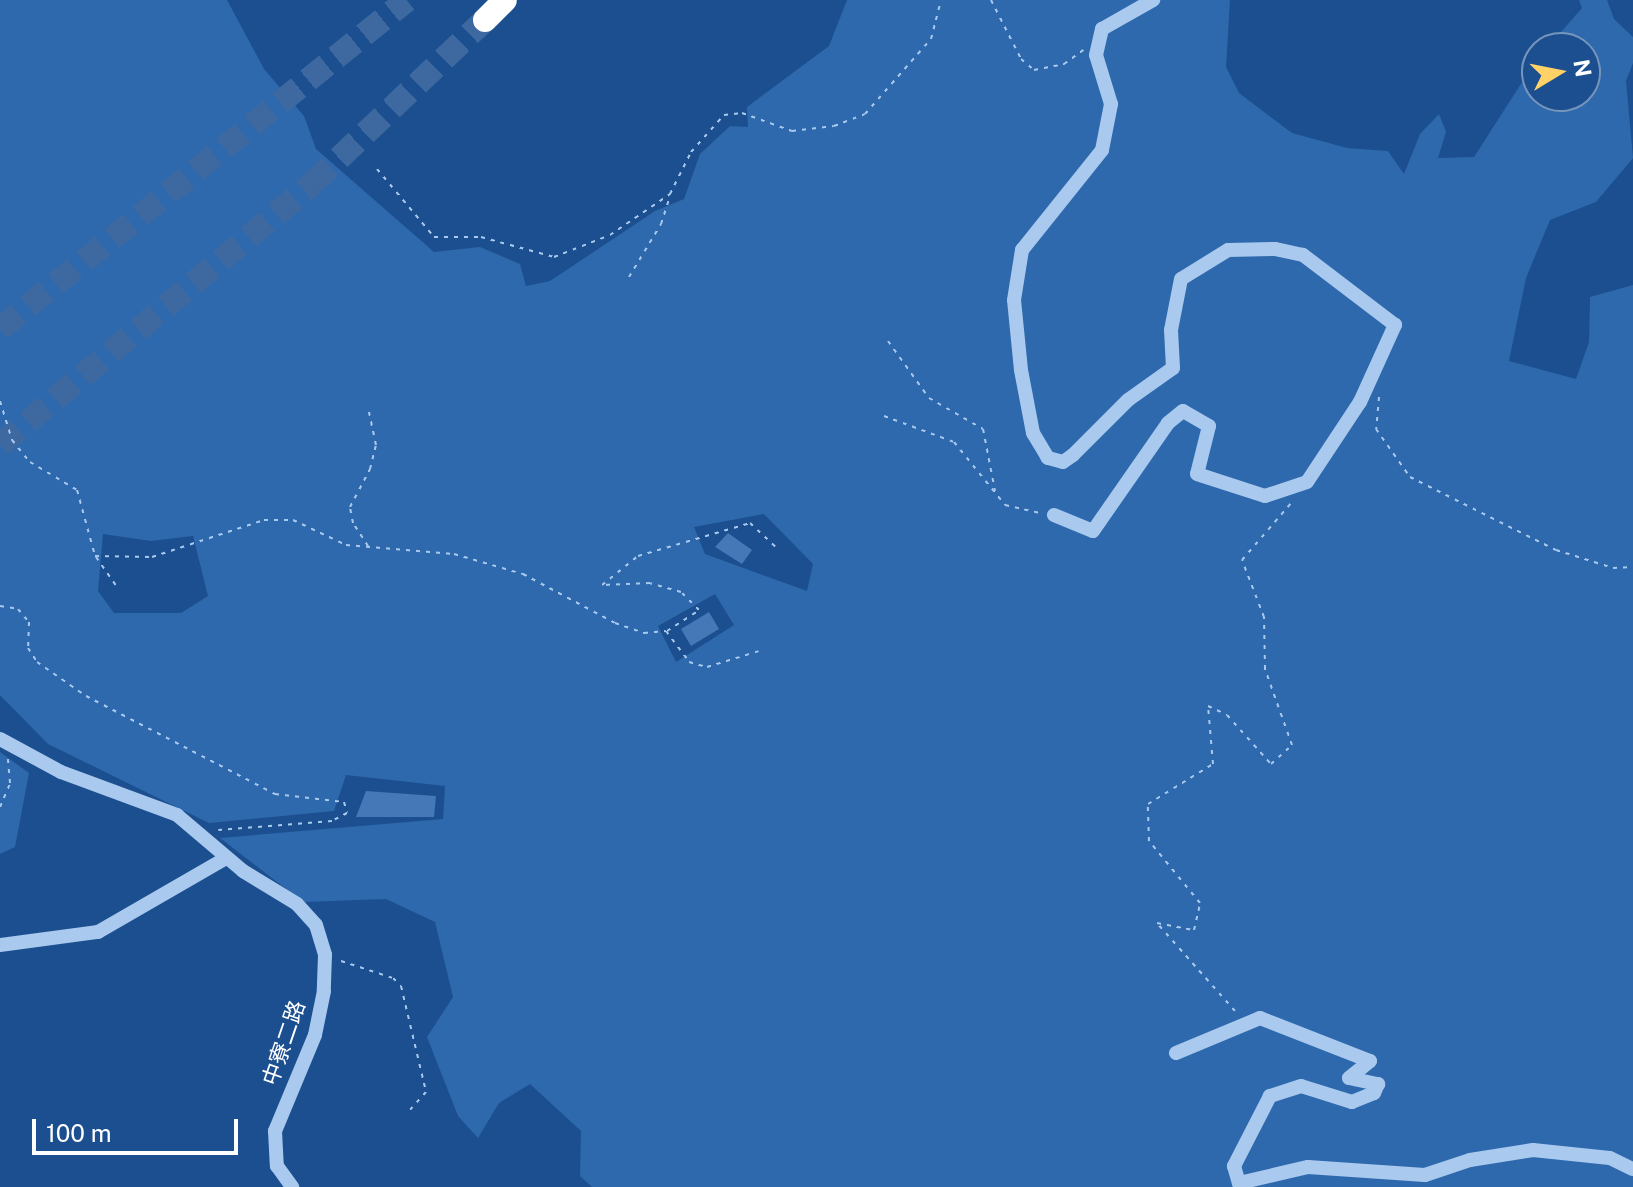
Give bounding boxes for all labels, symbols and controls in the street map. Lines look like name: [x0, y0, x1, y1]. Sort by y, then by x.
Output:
north arrow: [1521, 32, 1601, 112]
text: N: [1568, 57, 1597, 79]
street label: 中寮二路: [257, 997, 311, 1089]
scale bar: [36, 1103, 242, 1153]
text: 100 m: [46, 1119, 112, 1147]

